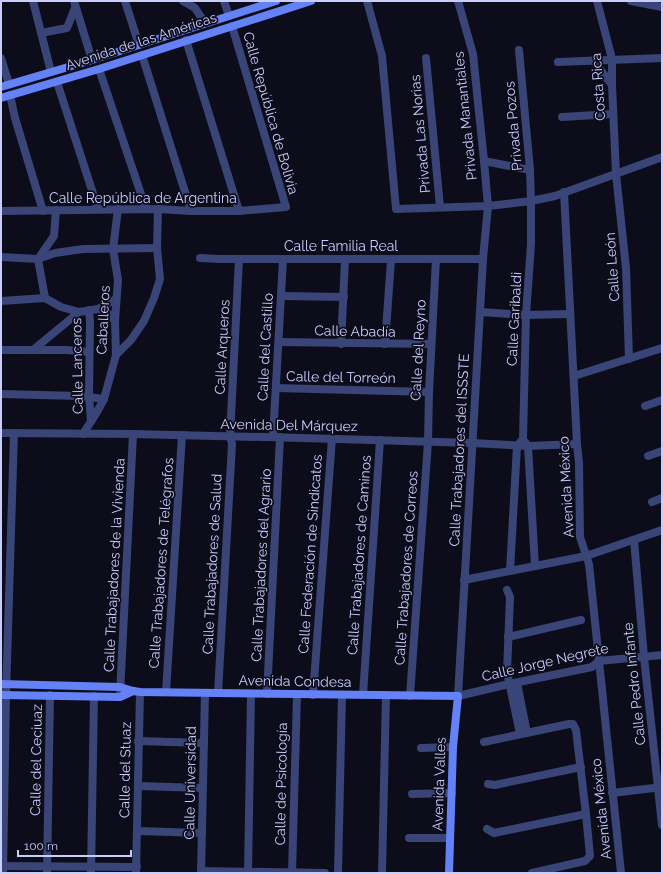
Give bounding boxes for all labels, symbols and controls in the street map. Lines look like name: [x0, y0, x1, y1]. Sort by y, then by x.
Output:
street label: Avenida de las Américas: [63, 9, 219, 73]
street label: Calle República de Bolivia: [240, 30, 302, 196]
street label: Privada Manantiales: [450, 51, 480, 181]
street label: Costa Rica: [588, 53, 608, 121]
street label: Privada Las Norias: [407, 74, 433, 194]
street label: Privada Pozos: [501, 80, 525, 172]
street label: Calle República de Argentina: [49, 190, 237, 206]
street label: Calle León: [602, 232, 622, 302]
street label: Calle Familia Real: [284, 238, 398, 254]
street label: Calle Garibaldi: [504, 272, 524, 366]
street label: Caballeros: [93, 285, 113, 355]
street label: Calle del Castillo: [254, 293, 276, 401]
street label: Calle Arqueros: [212, 299, 232, 395]
street label: Calle del Reyno: [407, 299, 429, 401]
street label: Calle Lanceros: [68, 318, 86, 414]
street label: Calle Abadía: [314, 322, 396, 340]
street label: Calle Trabajadores del ISSSTE: [446, 353, 472, 547]
street label: Calle del Torreón: [286, 368, 396, 386]
street label: Avenida Del Márquez: [220, 416, 358, 434]
street label: Avenida México: [555, 436, 577, 538]
street label: Calle Federación de Sindicatos: [295, 454, 325, 654]
street label: Calle Trabajadores de Caminos: [344, 454, 374, 655]
street label: Calle Trabajadores de Telégrafos: [146, 457, 176, 669]
street label: Calle Trabajadores de la Vivienda: [100, 458, 128, 672]
street label: Calle Trabajadores del Agrario: [248, 468, 274, 662]
street label: Calle Trabajadores de Correos: [391, 470, 421, 666]
street label: Calle Trabajadores de Salud: [199, 473, 225, 655]
street label: Calle Pedro Infante: [620, 622, 648, 746]
street label: Calle Jorge Negrete: [480, 640, 610, 684]
street label: Avenida Condesa: [238, 672, 352, 690]
street label: Calle del Ceciuaz: [27, 704, 45, 816]
street label: Calle del Stuaz: [116, 722, 134, 818]
street label: Calle de Psicología: [272, 722, 290, 846]
street label: Calle Universidad: [181, 726, 199, 840]
street label: Avenida Valles: [429, 736, 449, 831]
street label: Avenida México: [588, 758, 614, 860]
scale bar: [18, 832, 131, 858]
text: 100 m: [24, 839, 58, 853]

